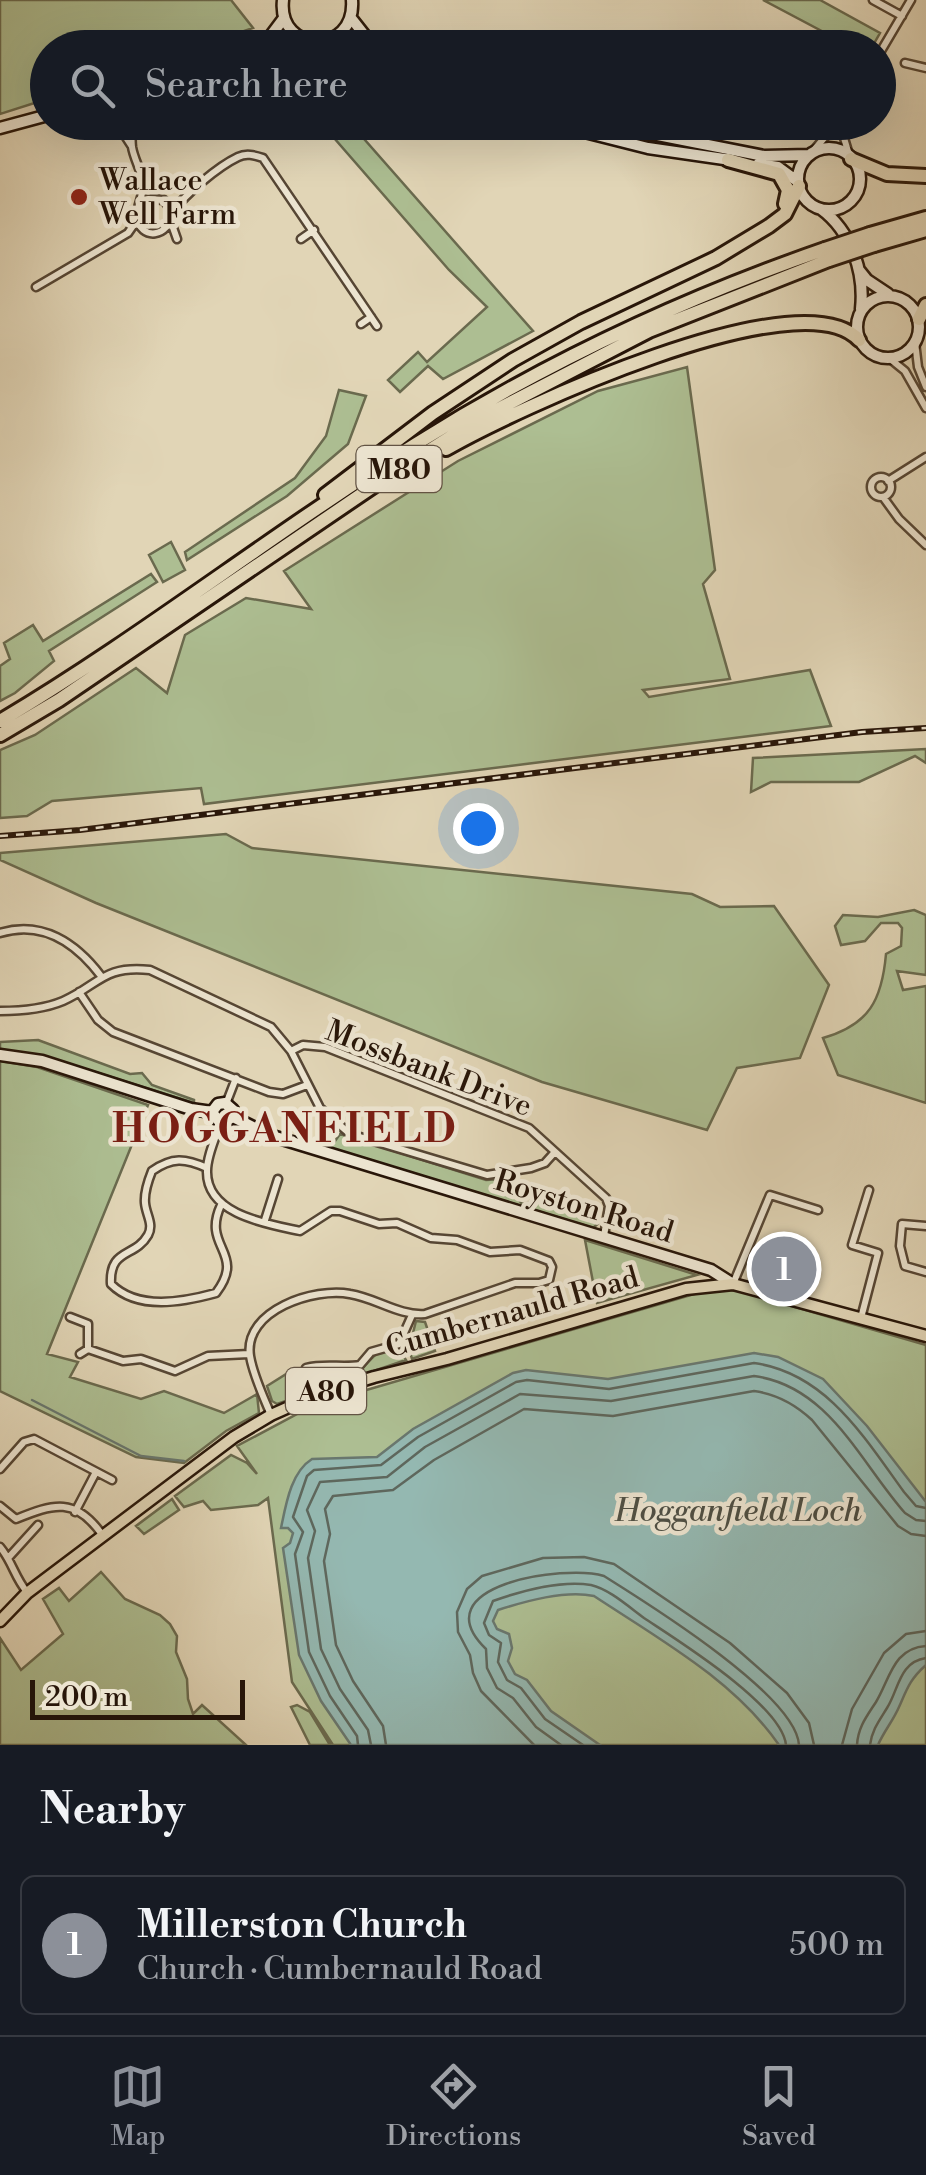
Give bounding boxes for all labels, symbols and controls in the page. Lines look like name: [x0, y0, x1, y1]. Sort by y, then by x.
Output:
search box: [30, 30, 896, 140]
icon: search: [65, 58, 120, 113]
text: Search here: [145, 62, 348, 109]
place label: Wallace Well Farm: [98, 162, 236, 234]
marker: Wallace Well Farm: [68, 186, 90, 208]
road number: M80: [356, 446, 442, 492]
your location: [453, 803, 504, 854]
street label: Mossbank Drive: [320, 1012, 537, 1126]
district label: HOGGANFIELD: [112, 1105, 458, 1155]
street label: Royston Road: [489, 1162, 678, 1252]
pin: 1: [752, 1232, 816, 1306]
street label: Cumbernauld Road: [381, 1259, 643, 1367]
road number: A80: [286, 1368, 366, 1414]
water label: Hogganfield Loch: [614, 1491, 862, 1531]
scale bar: [30, 1675, 245, 1720]
text: 200 m: [45, 1680, 128, 1715]
text: Nearby: [40, 1784, 185, 1837]
text: Millerston Church: [137, 1902, 467, 1949]
text: 1: [67, 1925, 82, 1965]
text: 500 m: [789, 1925, 884, 1965]
text: Church · Cumbernauld Road: [137, 1949, 542, 1989]
tab: Map: [110, 2059, 165, 2154]
tab: Directions: [386, 2059, 521, 2154]
tab: Saved: [742, 2059, 816, 2154]

